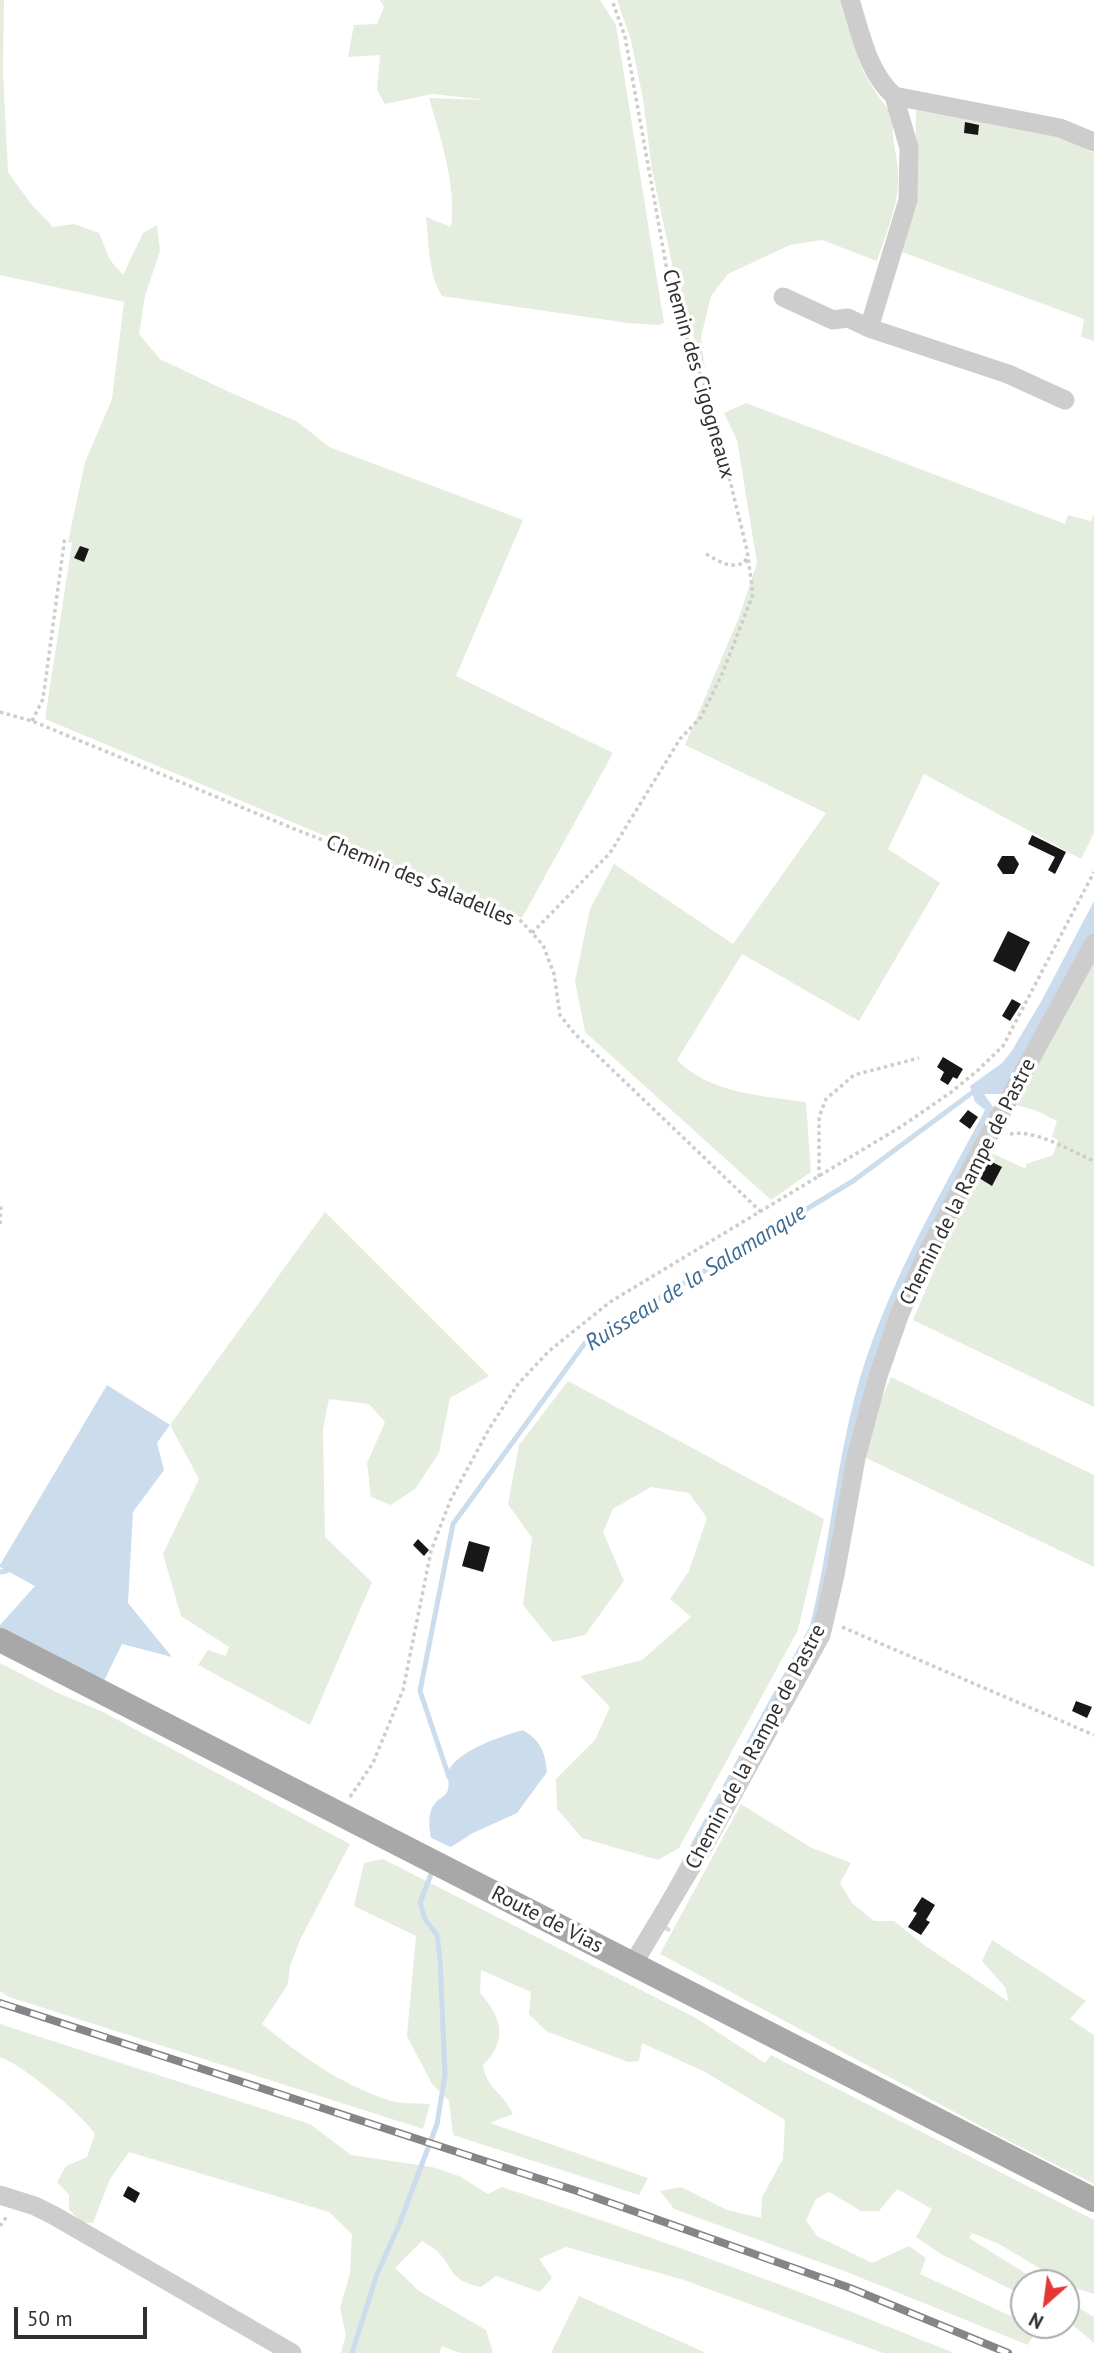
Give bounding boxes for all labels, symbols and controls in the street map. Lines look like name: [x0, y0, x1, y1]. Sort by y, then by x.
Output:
street label: Chemin des Cigogneaux: [656, 266, 740, 482]
street label: Chemin des Saladelles: [322, 830, 518, 932]
street label: Chemin de la Rampe de Pastre: [895, 1054, 1041, 1310]
water label: Ruisseau de la Salamanque: [580, 1199, 812, 1357]
street label: Chemin de la Rampe de Pastre: [681, 1620, 831, 1874]
street label: Route de Vias: [487, 1881, 607, 1959]
north arrow: [1010, 2269, 1080, 2339]
scale bar: [18, 2294, 150, 2338]
text: 50 m: [27, 2305, 73, 2332]
text: N: [1025, 2307, 1047, 2334]

